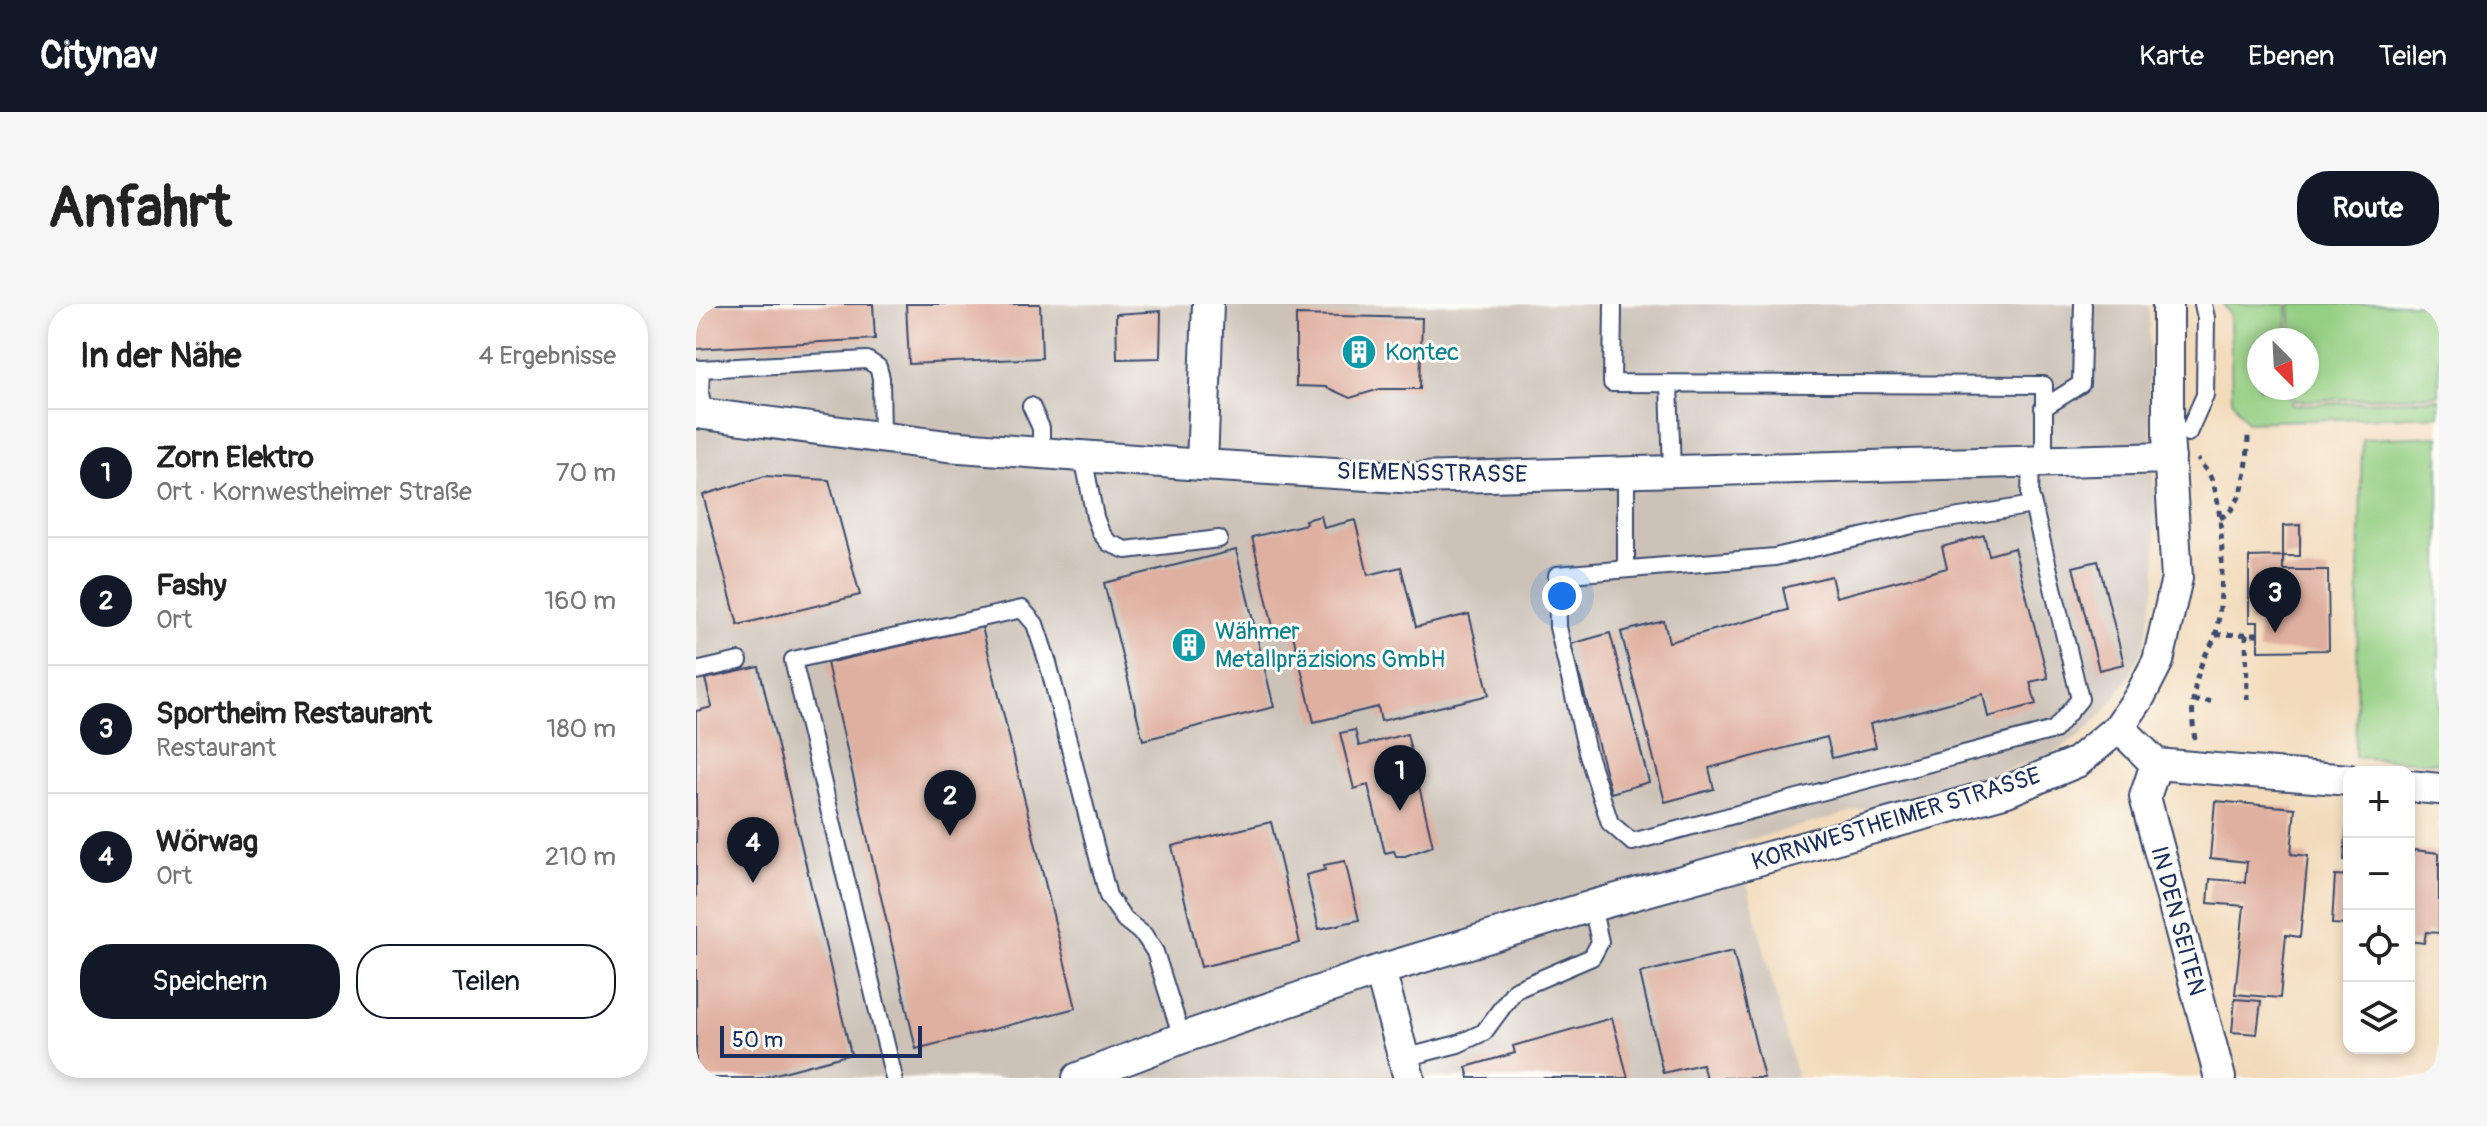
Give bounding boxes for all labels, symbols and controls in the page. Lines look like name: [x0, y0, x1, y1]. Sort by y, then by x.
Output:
text: Citynav: [40, 32, 158, 80]
text: Karte: [2139, 39, 2204, 74]
text: Ebenen: [2248, 39, 2335, 74]
text: Teilen: [2379, 39, 2447, 74]
button: Route: [2297, 171, 2439, 246]
text: Anfahrt: [48, 174, 231, 243]
north arrow: [2247, 328, 2319, 400]
building icon: Kontec: [1340, 333, 1378, 371]
text: In der Nähe: [80, 335, 241, 378]
place label: Kontec: [1385, 338, 1459, 367]
text: 4 Ergebnisse: [478, 340, 616, 372]
text: Zorn Elektro: [156, 439, 314, 476]
text: 1: [101, 457, 111, 489]
text: 70 m: [556, 457, 616, 489]
street label: SIEMENSSTRASSE: [1336, 457, 1528, 489]
text: Ort · Kornwestheimer Straße: [156, 476, 472, 508]
text: Fashy: [156, 567, 227, 604]
pin: 3: [2249, 567, 2301, 633]
your location: [1542, 576, 1582, 616]
text: 2: [99, 585, 113, 617]
text: 160 m: [544, 585, 616, 617]
text: Ort: [156, 604, 192, 636]
place label: Wähmer Metallpräzisions GmbH: [1215, 617, 1445, 674]
building icon: Wähmer Metallpräzisions GmbH: [1170, 626, 1208, 664]
text: Sportheim Restaurant: [156, 695, 432, 732]
text: 3: [99, 713, 113, 745]
text: 180 m: [546, 713, 616, 745]
text: Restaurant: [156, 732, 276, 764]
pin: 1: [1374, 745, 1426, 811]
street label: KORNWESTHEIMER STRASSE: [1748, 761, 2044, 877]
map controls: [2343, 766, 2415, 1054]
button: +: [2343, 766, 2415, 838]
pin: 2: [924, 770, 976, 836]
pin: 4: [727, 817, 779, 883]
text: Wörwag: [156, 823, 258, 860]
button: −: [2343, 838, 2415, 910]
text: 4: [98, 841, 114, 873]
text: 210 m: [545, 841, 616, 873]
street label: IN DEN SEITEN: [2144, 843, 2212, 999]
text: Ort: [156, 860, 192, 892]
button: locate: [2343, 910, 2415, 982]
button: Speichern: [80, 944, 340, 1019]
button: Teilen: [356, 944, 616, 1019]
button: layers: [2343, 982, 2415, 1054]
scale bar: [720, 1022, 922, 1058]
text: 50 m: [732, 1026, 783, 1054]

